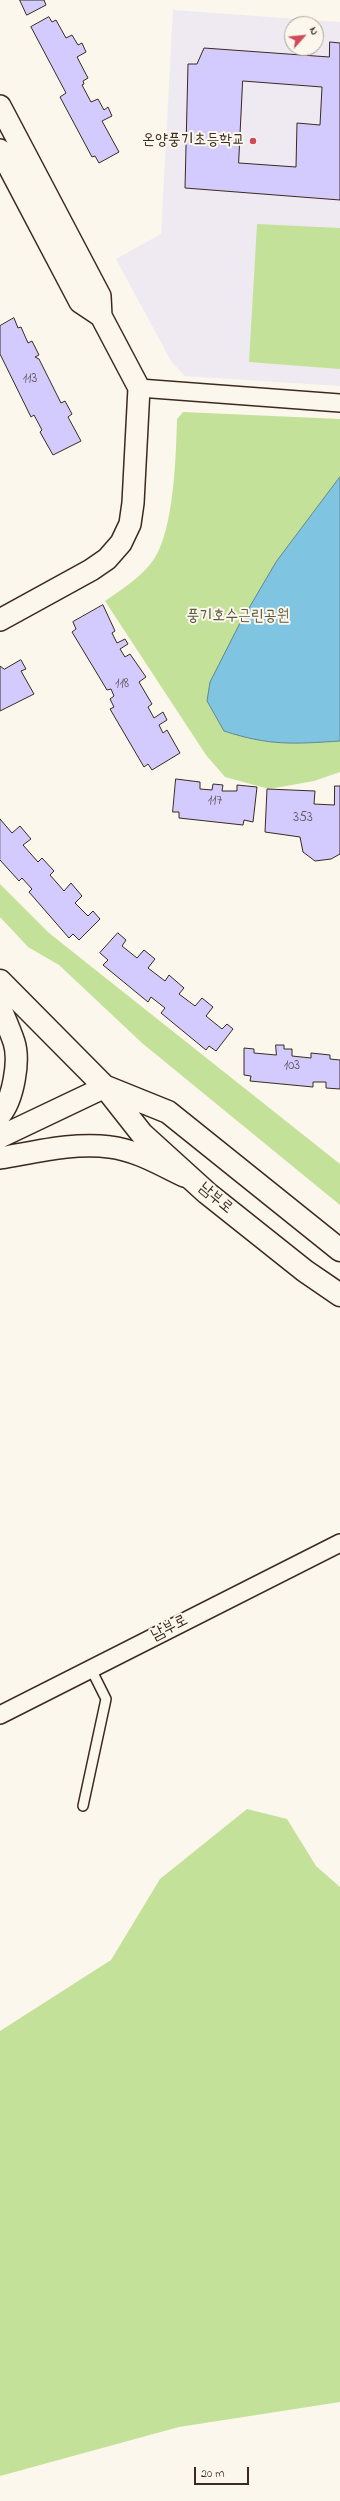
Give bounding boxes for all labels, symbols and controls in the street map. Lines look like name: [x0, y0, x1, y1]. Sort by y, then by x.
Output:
north arrow: [284, 16, 324, 56]
text: N: [305, 24, 323, 38]
place label: 온양풍기초등학교: [142, 131, 245, 151]
marker: 온양풍기초등학교: [248, 136, 258, 146]
house number: 113: [23, 372, 37, 388]
park label: 풍기호수근린공원: [186, 607, 290, 627]
house number: 118: [115, 677, 129, 693]
house number: 117: [208, 794, 222, 810]
house number: 353: [293, 811, 313, 827]
house number: 103: [284, 1059, 300, 1075]
street label: 남부로: [194, 1179, 236, 1219]
street label: 남부로: [148, 1612, 192, 1646]
scale bar: [196, 2459, 251, 2485]
text: 20 m: [201, 2465, 224, 2483]

